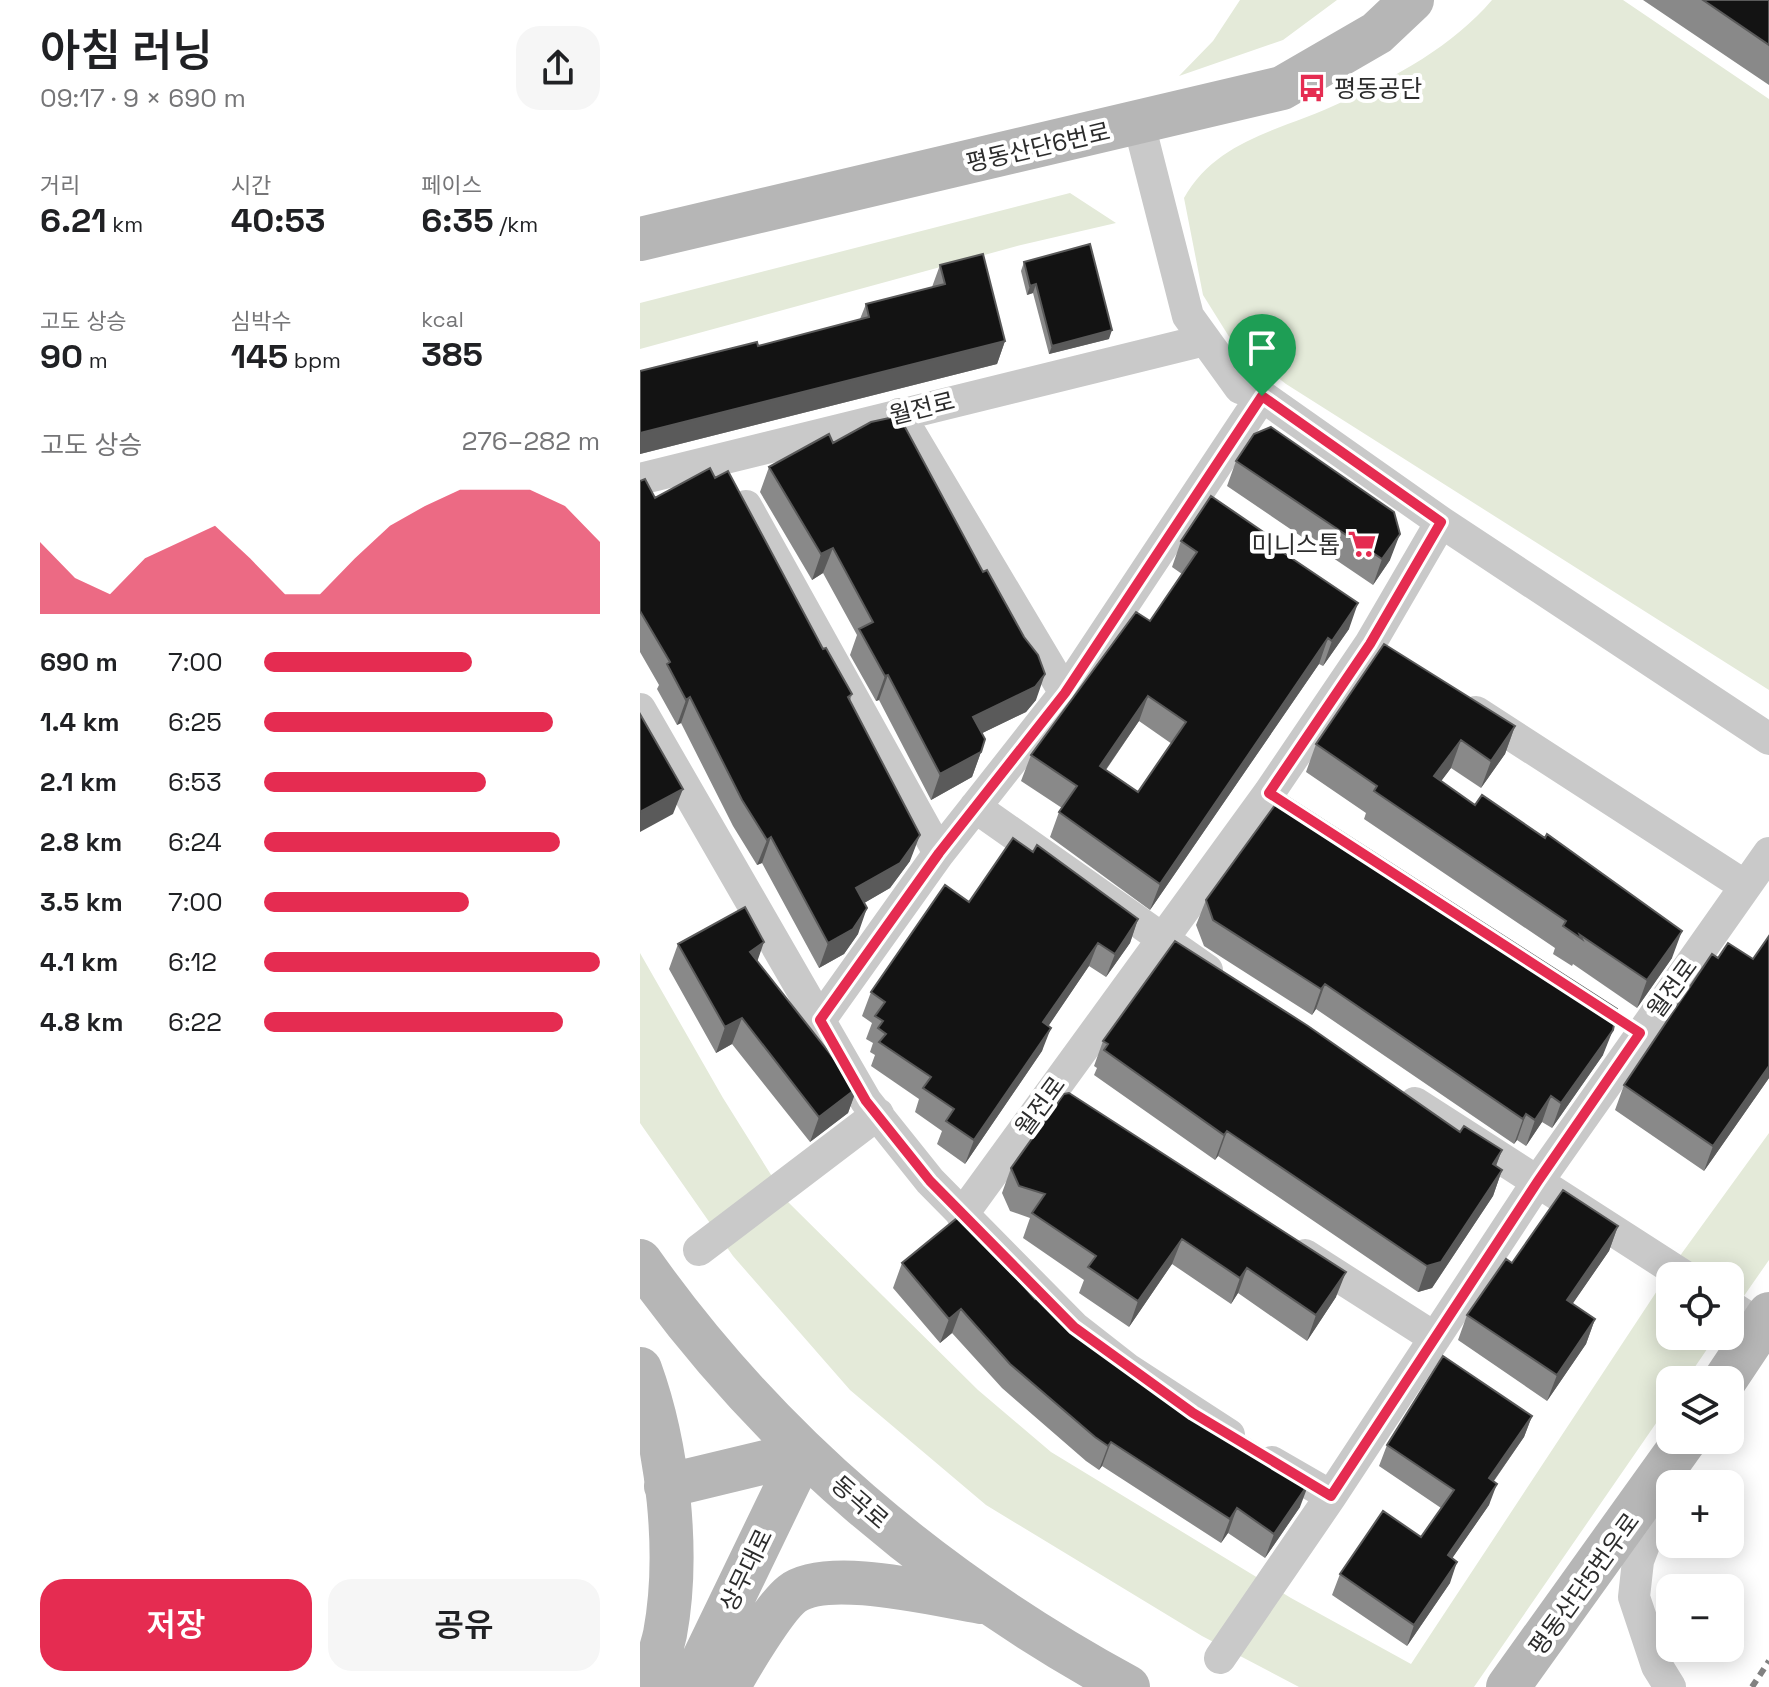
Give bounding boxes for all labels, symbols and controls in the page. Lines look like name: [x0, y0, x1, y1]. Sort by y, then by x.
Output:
text: 아침 러닝: [40, 23, 213, 79]
button: share: [516, 26, 600, 110]
bus stop icon: 평동공단: [1297, 73, 1327, 103]
place label: 평동공단: [1334, 73, 1422, 104]
text: 09:17 · 9 × 690 m: [40, 81, 246, 115]
street label: 평동산단6번로: [963, 115, 1113, 179]
text: 거리: [40, 171, 80, 199]
text: 시간: [231, 171, 271, 199]
text: 페이스: [421, 171, 482, 199]
text: 6.21: [40, 199, 107, 242]
text: 40:53: [231, 199, 326, 242]
text: 6:35: [421, 199, 494, 242]
text: km: [107, 210, 143, 238]
text: /km: [494, 210, 538, 238]
text: kcal: [421, 305, 464, 333]
text: 고도 상승: [40, 307, 127, 335]
text: 심박수: [231, 307, 291, 335]
pin: [1228, 314, 1296, 396]
icon: arrive: [1240, 326, 1284, 370]
text: 385: [421, 333, 483, 376]
text: 90: [40, 335, 83, 378]
text: 145: [231, 335, 288, 378]
text: m: [83, 346, 108, 374]
text: bpm: [288, 346, 341, 374]
street label: 월전로: [886, 385, 958, 431]
text: 276–282 m: [462, 424, 600, 458]
text: 고도 상승: [40, 428, 142, 462]
place label: 미니스톱: [1252, 529, 1340, 560]
supermarket icon: 미니스톱: [1347, 529, 1377, 559]
text: 690 m: [40, 645, 118, 679]
text: 7:00: [168, 645, 223, 679]
text: 1.4 km: [40, 705, 120, 739]
text: 6:25: [168, 705, 222, 739]
text: 2.1 km: [40, 765, 117, 799]
text: 6:53: [168, 765, 222, 799]
text: 2.8 km: [40, 825, 122, 859]
text: 6:24: [168, 825, 222, 859]
text: 3.5 km: [40, 885, 123, 919]
text: 7:00: [168, 885, 223, 919]
text: 4.1 km: [40, 945, 118, 979]
text: 6:12: [168, 945, 217, 979]
street label: 월전로: [1640, 952, 1704, 1024]
text: 4.8 km: [40, 1005, 123, 1039]
text: 6:22: [168, 1005, 222, 1039]
street label: 월전로: [1008, 1070, 1072, 1142]
map controls: [1656, 1262, 1744, 1662]
button: locate: [1656, 1262, 1744, 1350]
button: layers: [1656, 1366, 1744, 1454]
street label: 동곡로: [825, 1469, 895, 1535]
button: +: [1656, 1470, 1744, 1558]
street label: 평동산단5번우로: [1522, 1507, 1646, 1661]
street label: 상무대로: [713, 1524, 779, 1616]
button: −: [1656, 1574, 1744, 1662]
button: 저장: [40, 1579, 312, 1671]
button: 공유: [328, 1579, 600, 1671]

